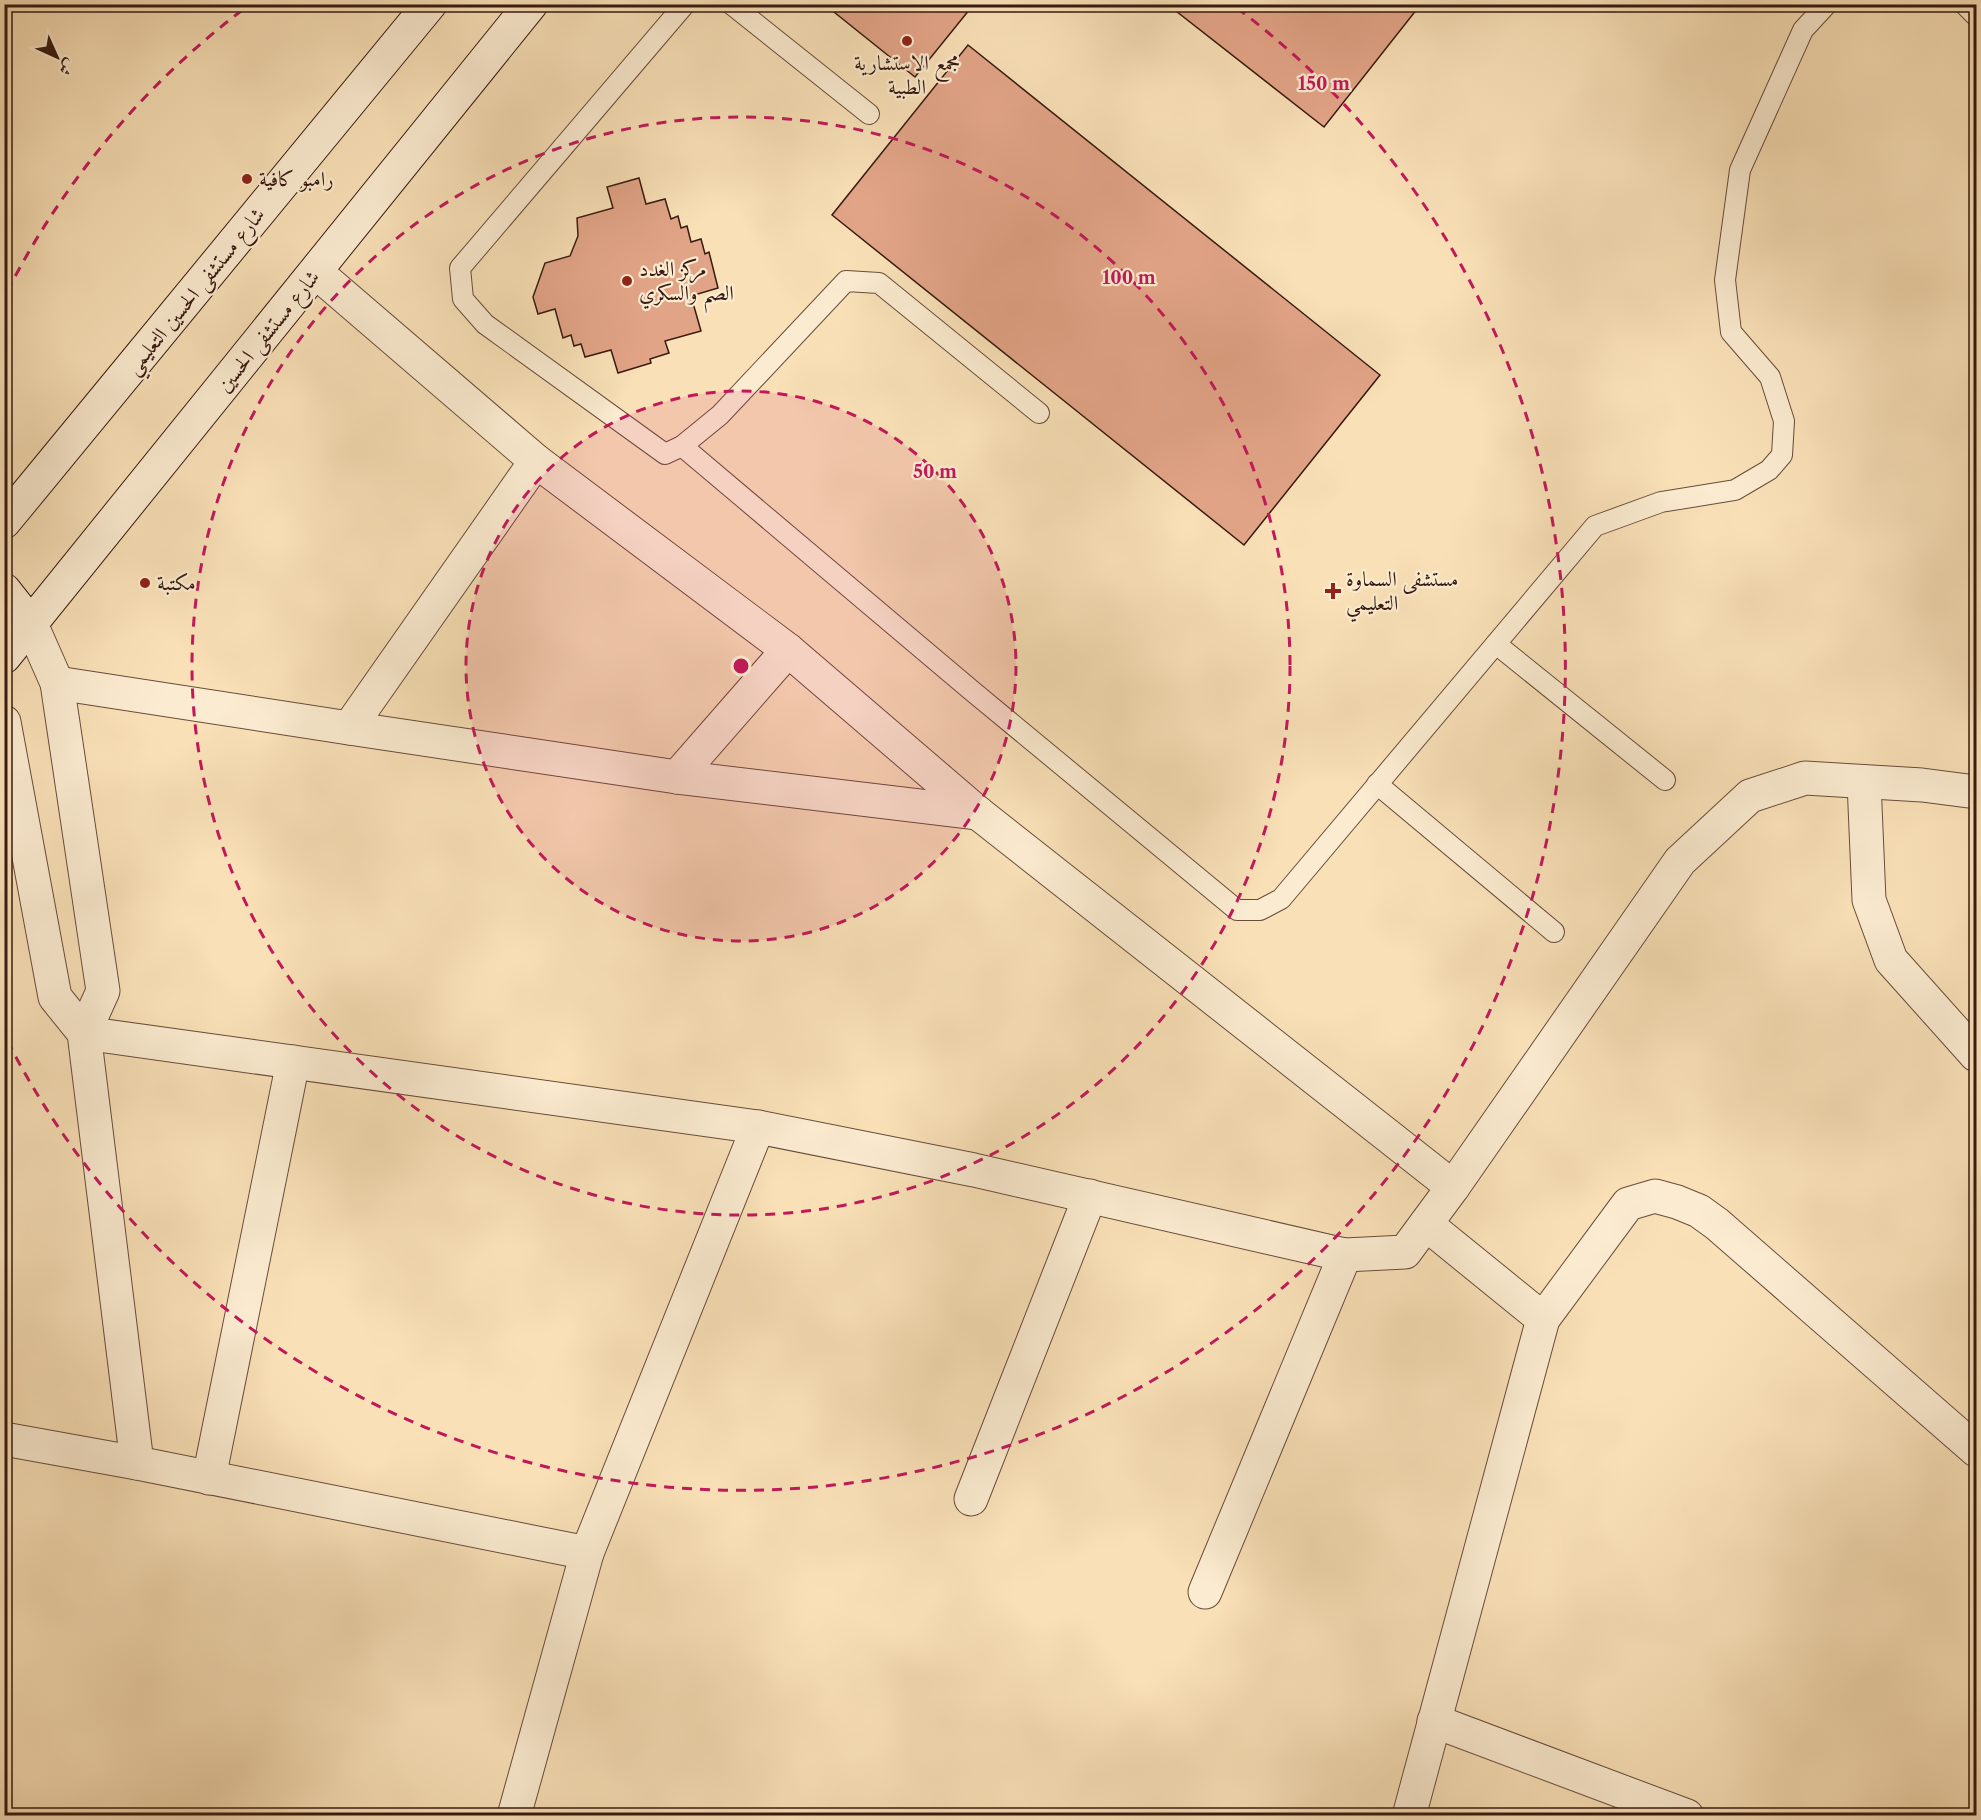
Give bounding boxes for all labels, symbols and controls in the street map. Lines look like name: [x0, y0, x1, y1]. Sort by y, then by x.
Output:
north arrow: [27, 27, 87, 87]
marker: مجمع الاستشارية الطبية: [900, 34, 914, 48]
place label: مجمع الاستشارية الطبية: [854, 50, 960, 100]
text: ش: [55, 55, 80, 80]
text: 150 m: [1298, 73, 1350, 95]
place label: رامبو كافية: [259, 166, 334, 192]
marker: رامبو كافية: [240, 172, 254, 186]
street label: شارع مستشفى الحسين التعليمي: [120, 203, 270, 379]
place label: مركز الغدد الصم والسكري: [639, 256, 734, 314]
street label: شارع مستشفى الحسين: [211, 265, 325, 397]
text: 100 m: [1102, 267, 1156, 289]
marker: مركز الغدد الصم والسكري: [620, 274, 634, 288]
text: 50 m: [913, 461, 957, 483]
place label: مستشفى السماوة التعليمي: [1346, 566, 1459, 623]
place label: مكتبة: [157, 570, 196, 596]
marker: مكتبة: [138, 576, 152, 590]
marker: مستشفى السماوة التعليمي: [1324, 582, 1342, 600]
centre of rings: [731, 656, 751, 676]

